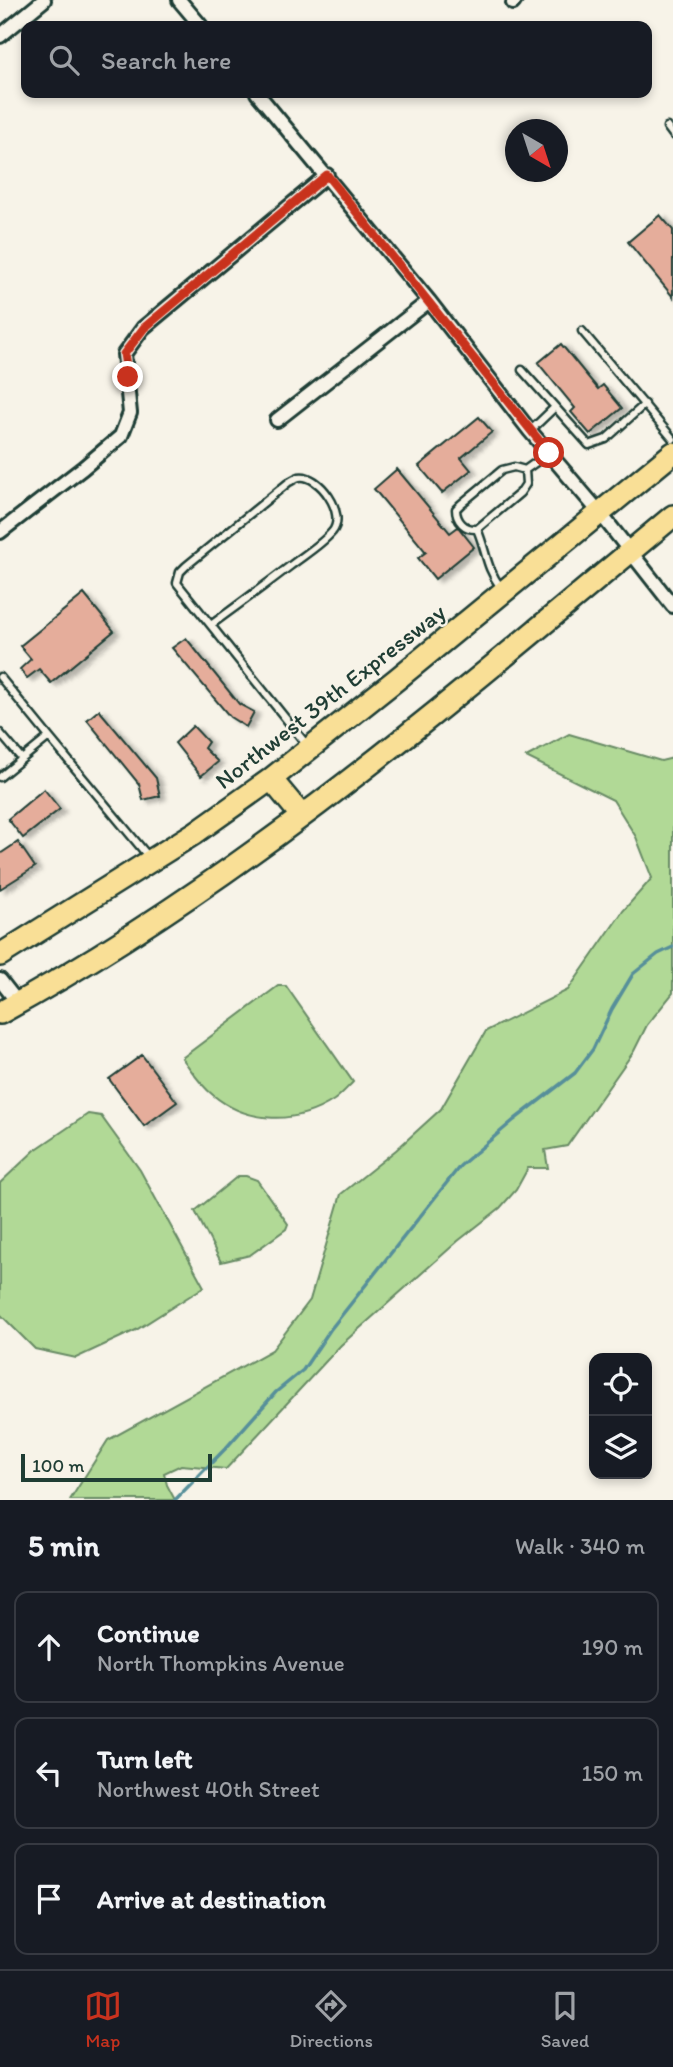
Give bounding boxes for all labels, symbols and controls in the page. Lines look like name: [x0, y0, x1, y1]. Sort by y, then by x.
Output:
search box: [21, 21, 652, 98]
icon: search: [45, 41, 83, 79]
text: Search here: [101, 44, 231, 76]
north arrow: [505, 119, 568, 182]
route end: [112, 361, 143, 392]
route start: [533, 437, 564, 468]
street label: Northwest 39th Expressway: [209, 597, 451, 795]
map controls: [589, 1353, 652, 1479]
button: locate: [589, 1353, 652, 1416]
button: layers: [589, 1416, 652, 1479]
scale bar: [21, 1451, 212, 1483]
text: 100 m: [32, 1454, 84, 1477]
text: 5 min: [28, 1527, 99, 1564]
text: Walk · 340 m: [515, 1532, 645, 1560]
text: Continue: [97, 1617, 200, 1649]
icon: ahead: [30, 1628, 68, 1666]
text: 190 m: [582, 1633, 643, 1661]
text: North Thompkins Avenue: [97, 1649, 345, 1677]
text: Turn left: [97, 1743, 193, 1775]
icon: left: [30, 1754, 68, 1792]
text: 150 m: [582, 1759, 643, 1787]
text: Northwest 40th Street: [97, 1775, 320, 1803]
icon: arrive: [30, 1880, 68, 1918]
text: Arrive at destination: [97, 1883, 326, 1915]
tab: Map: [84, 1987, 122, 2052]
tab: Directions: [289, 1987, 373, 2052]
tab: Saved: [541, 1987, 589, 2052]

